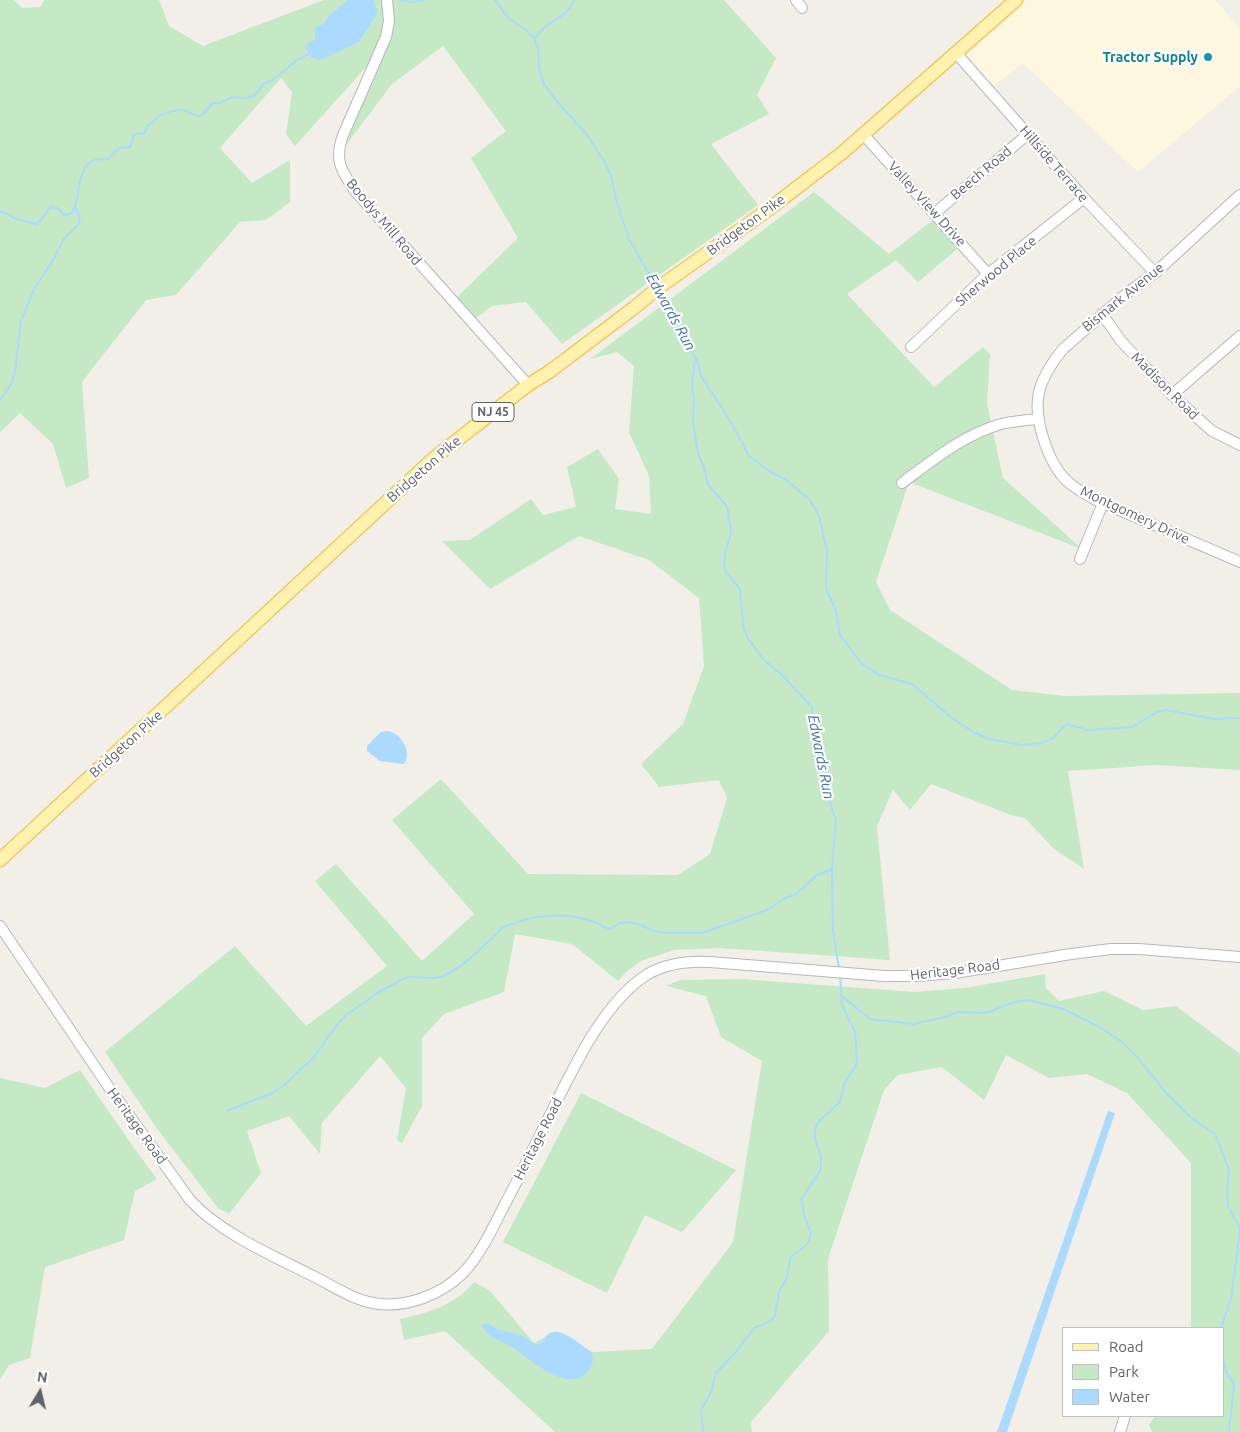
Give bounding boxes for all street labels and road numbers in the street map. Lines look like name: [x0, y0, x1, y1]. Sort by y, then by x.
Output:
street label: Hillside Terrace: [1016, 122, 1092, 206]
street label: Beech Road: [947, 143, 1015, 203]
street label: Valley View Drive: [884, 158, 970, 250]
street label: Boodys Mill Road: [343, 175, 425, 269]
street label: Bridgeton Pike: [704, 191, 788, 259]
street label: Sherwood Place: [952, 232, 1040, 310]
street label: Bismark Avenue: [1079, 259, 1167, 335]
street label: Madison Road: [1128, 349, 1202, 423]
road number: NJ 45: [472, 402, 514, 422]
street label: Bridgeton Pike: [383, 432, 465, 506]
street label: Montgomery Drive: [1078, 482, 1192, 548]
street label: Bridgeton Pike: [86, 707, 166, 781]
street label: Heritage Road: [909, 956, 1001, 984]
street label: Heritage Road: [104, 1085, 170, 1167]
street label: Heritage Road: [510, 1095, 566, 1183]

